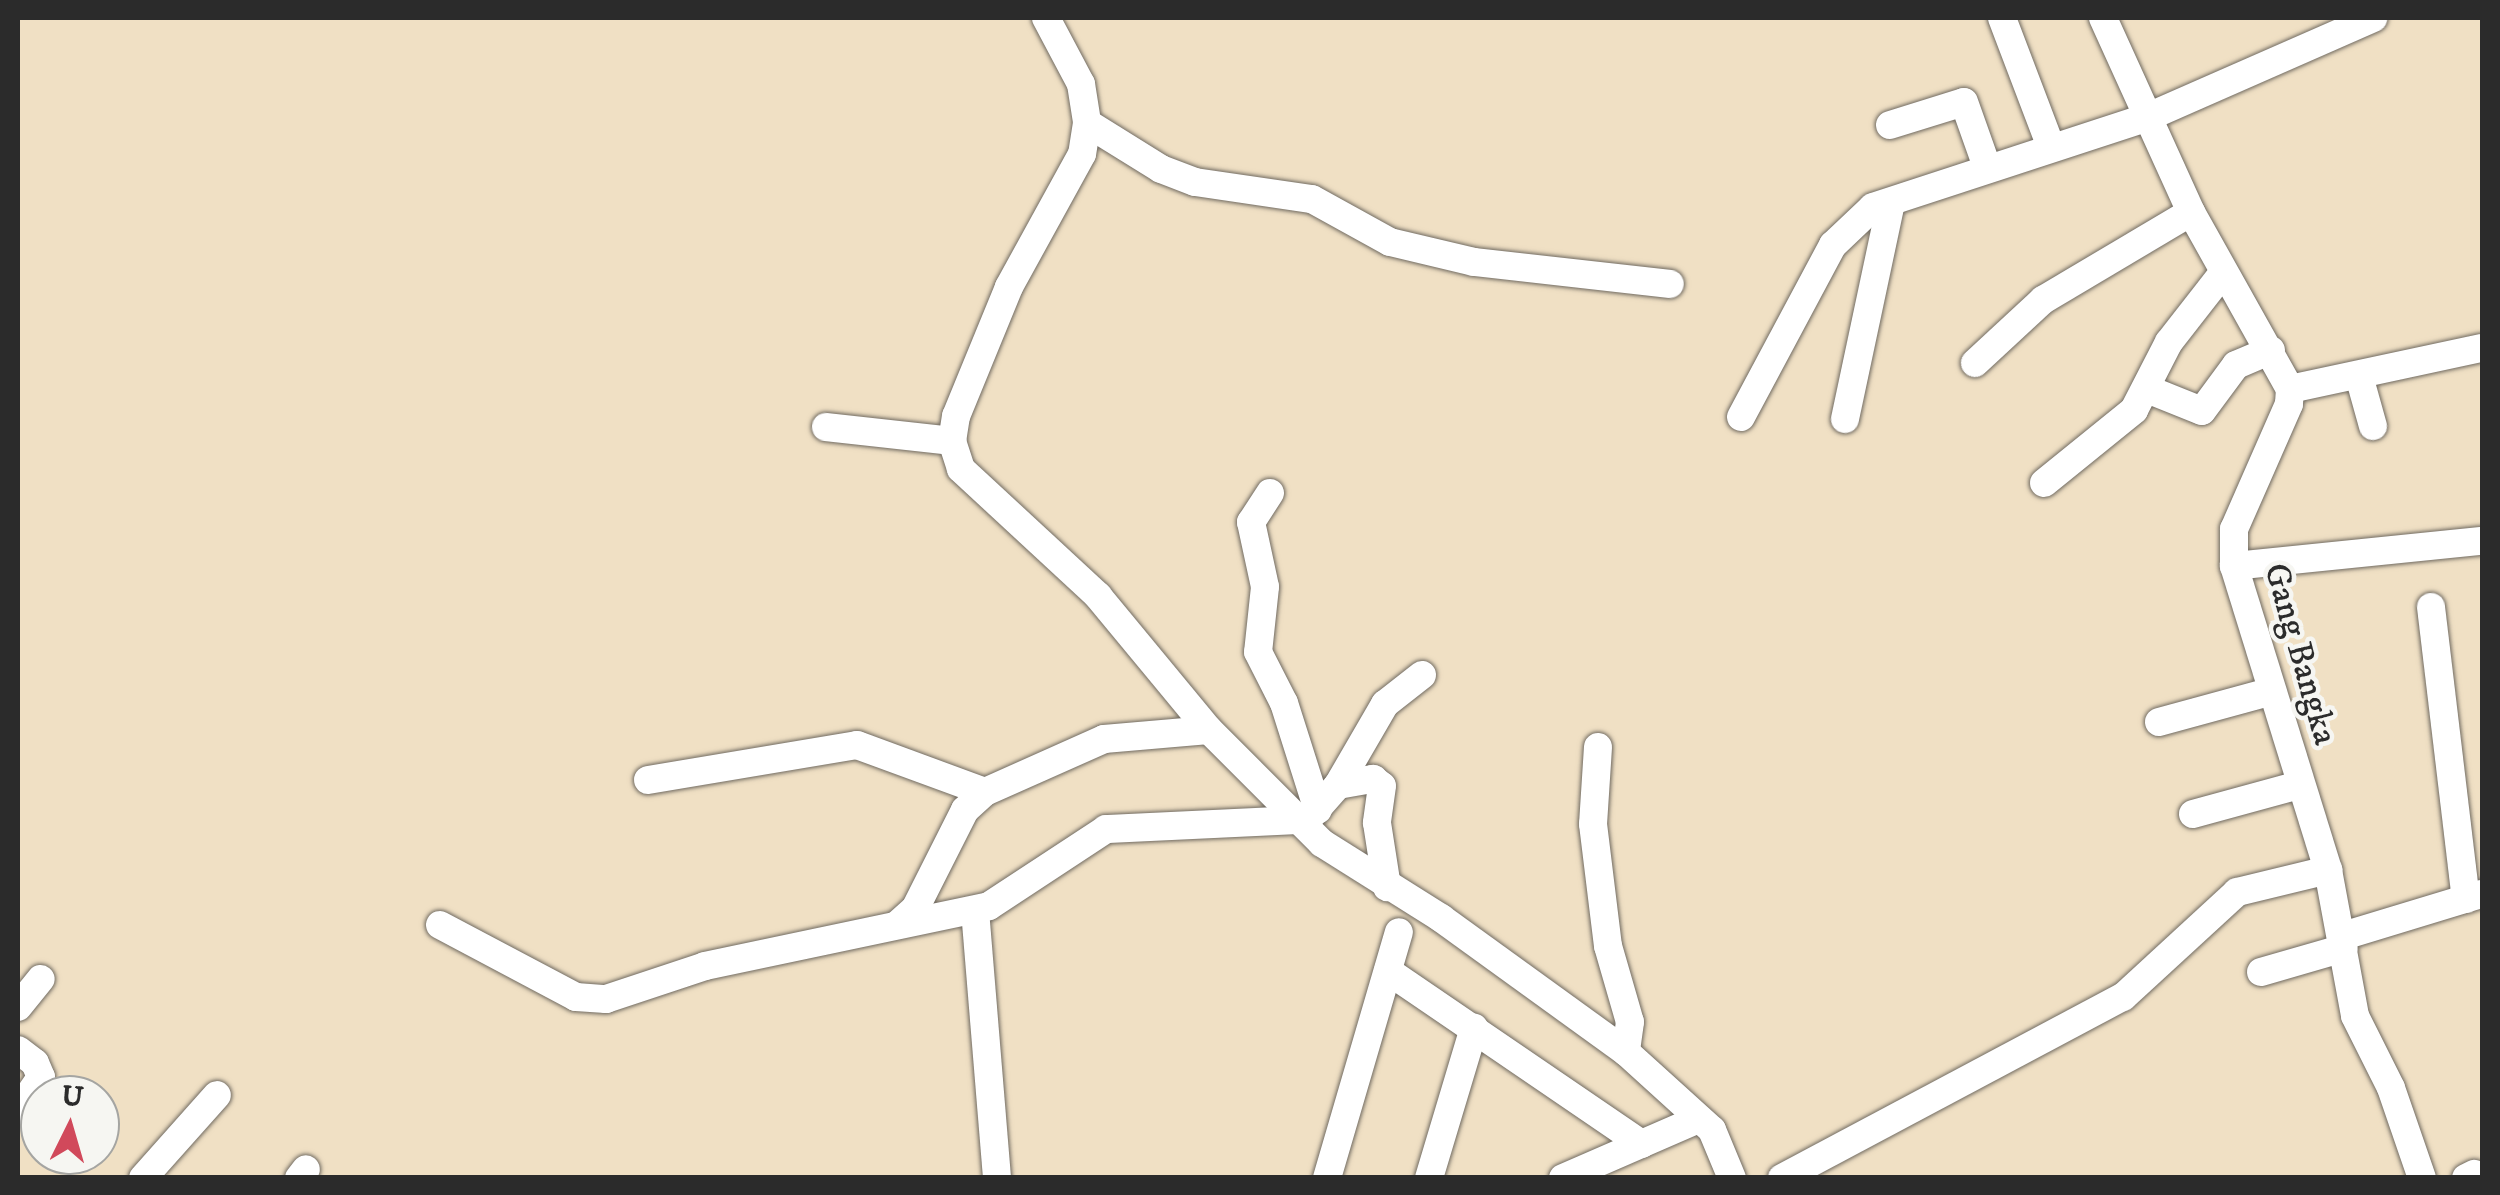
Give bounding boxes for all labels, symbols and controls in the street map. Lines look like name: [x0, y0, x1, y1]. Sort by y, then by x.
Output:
street label: Gang Bangka: [2254, 558, 2346, 750]
north arrow: [20, 1075, 120, 1175]
text: U: [60, 1078, 85, 1115]

